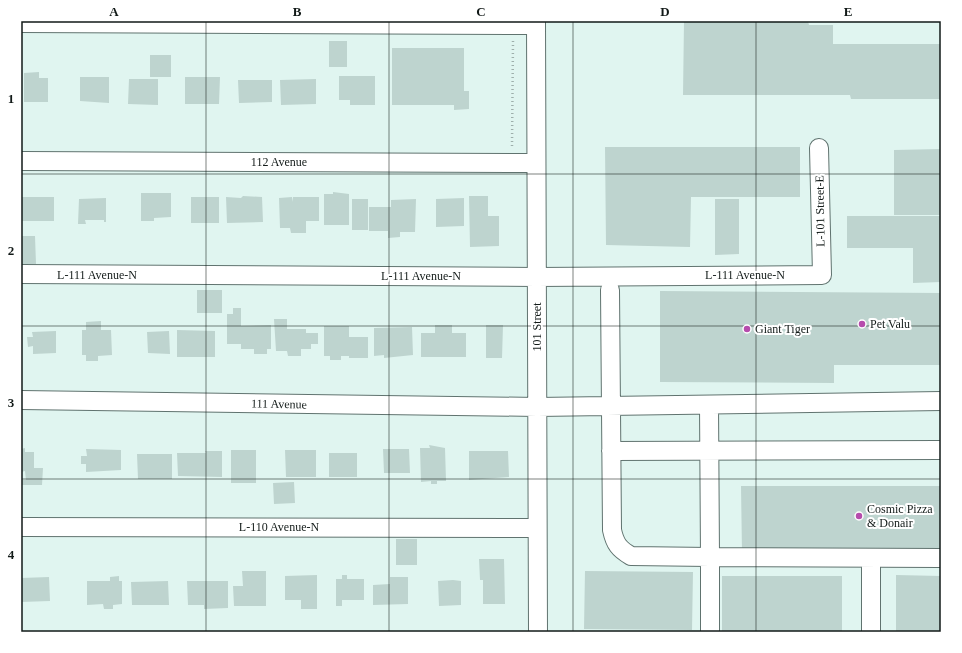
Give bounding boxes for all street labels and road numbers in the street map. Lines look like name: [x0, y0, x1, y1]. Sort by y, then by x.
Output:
street label: 112 Avenue: [251, 155, 307, 169]
street label: L-101 Street-E: [812, 175, 828, 247]
street label: L-111 Avenue-N: [57, 268, 137, 282]
street label: L-111 Avenue-N: [705, 268, 785, 282]
street label: L-111 Avenue-N: [381, 269, 461, 283]
street label: 101 Street: [530, 302, 544, 352]
street label: 111 Avenue: [251, 397, 307, 411]
street label: L-110 Avenue-N: [239, 520, 319, 534]

